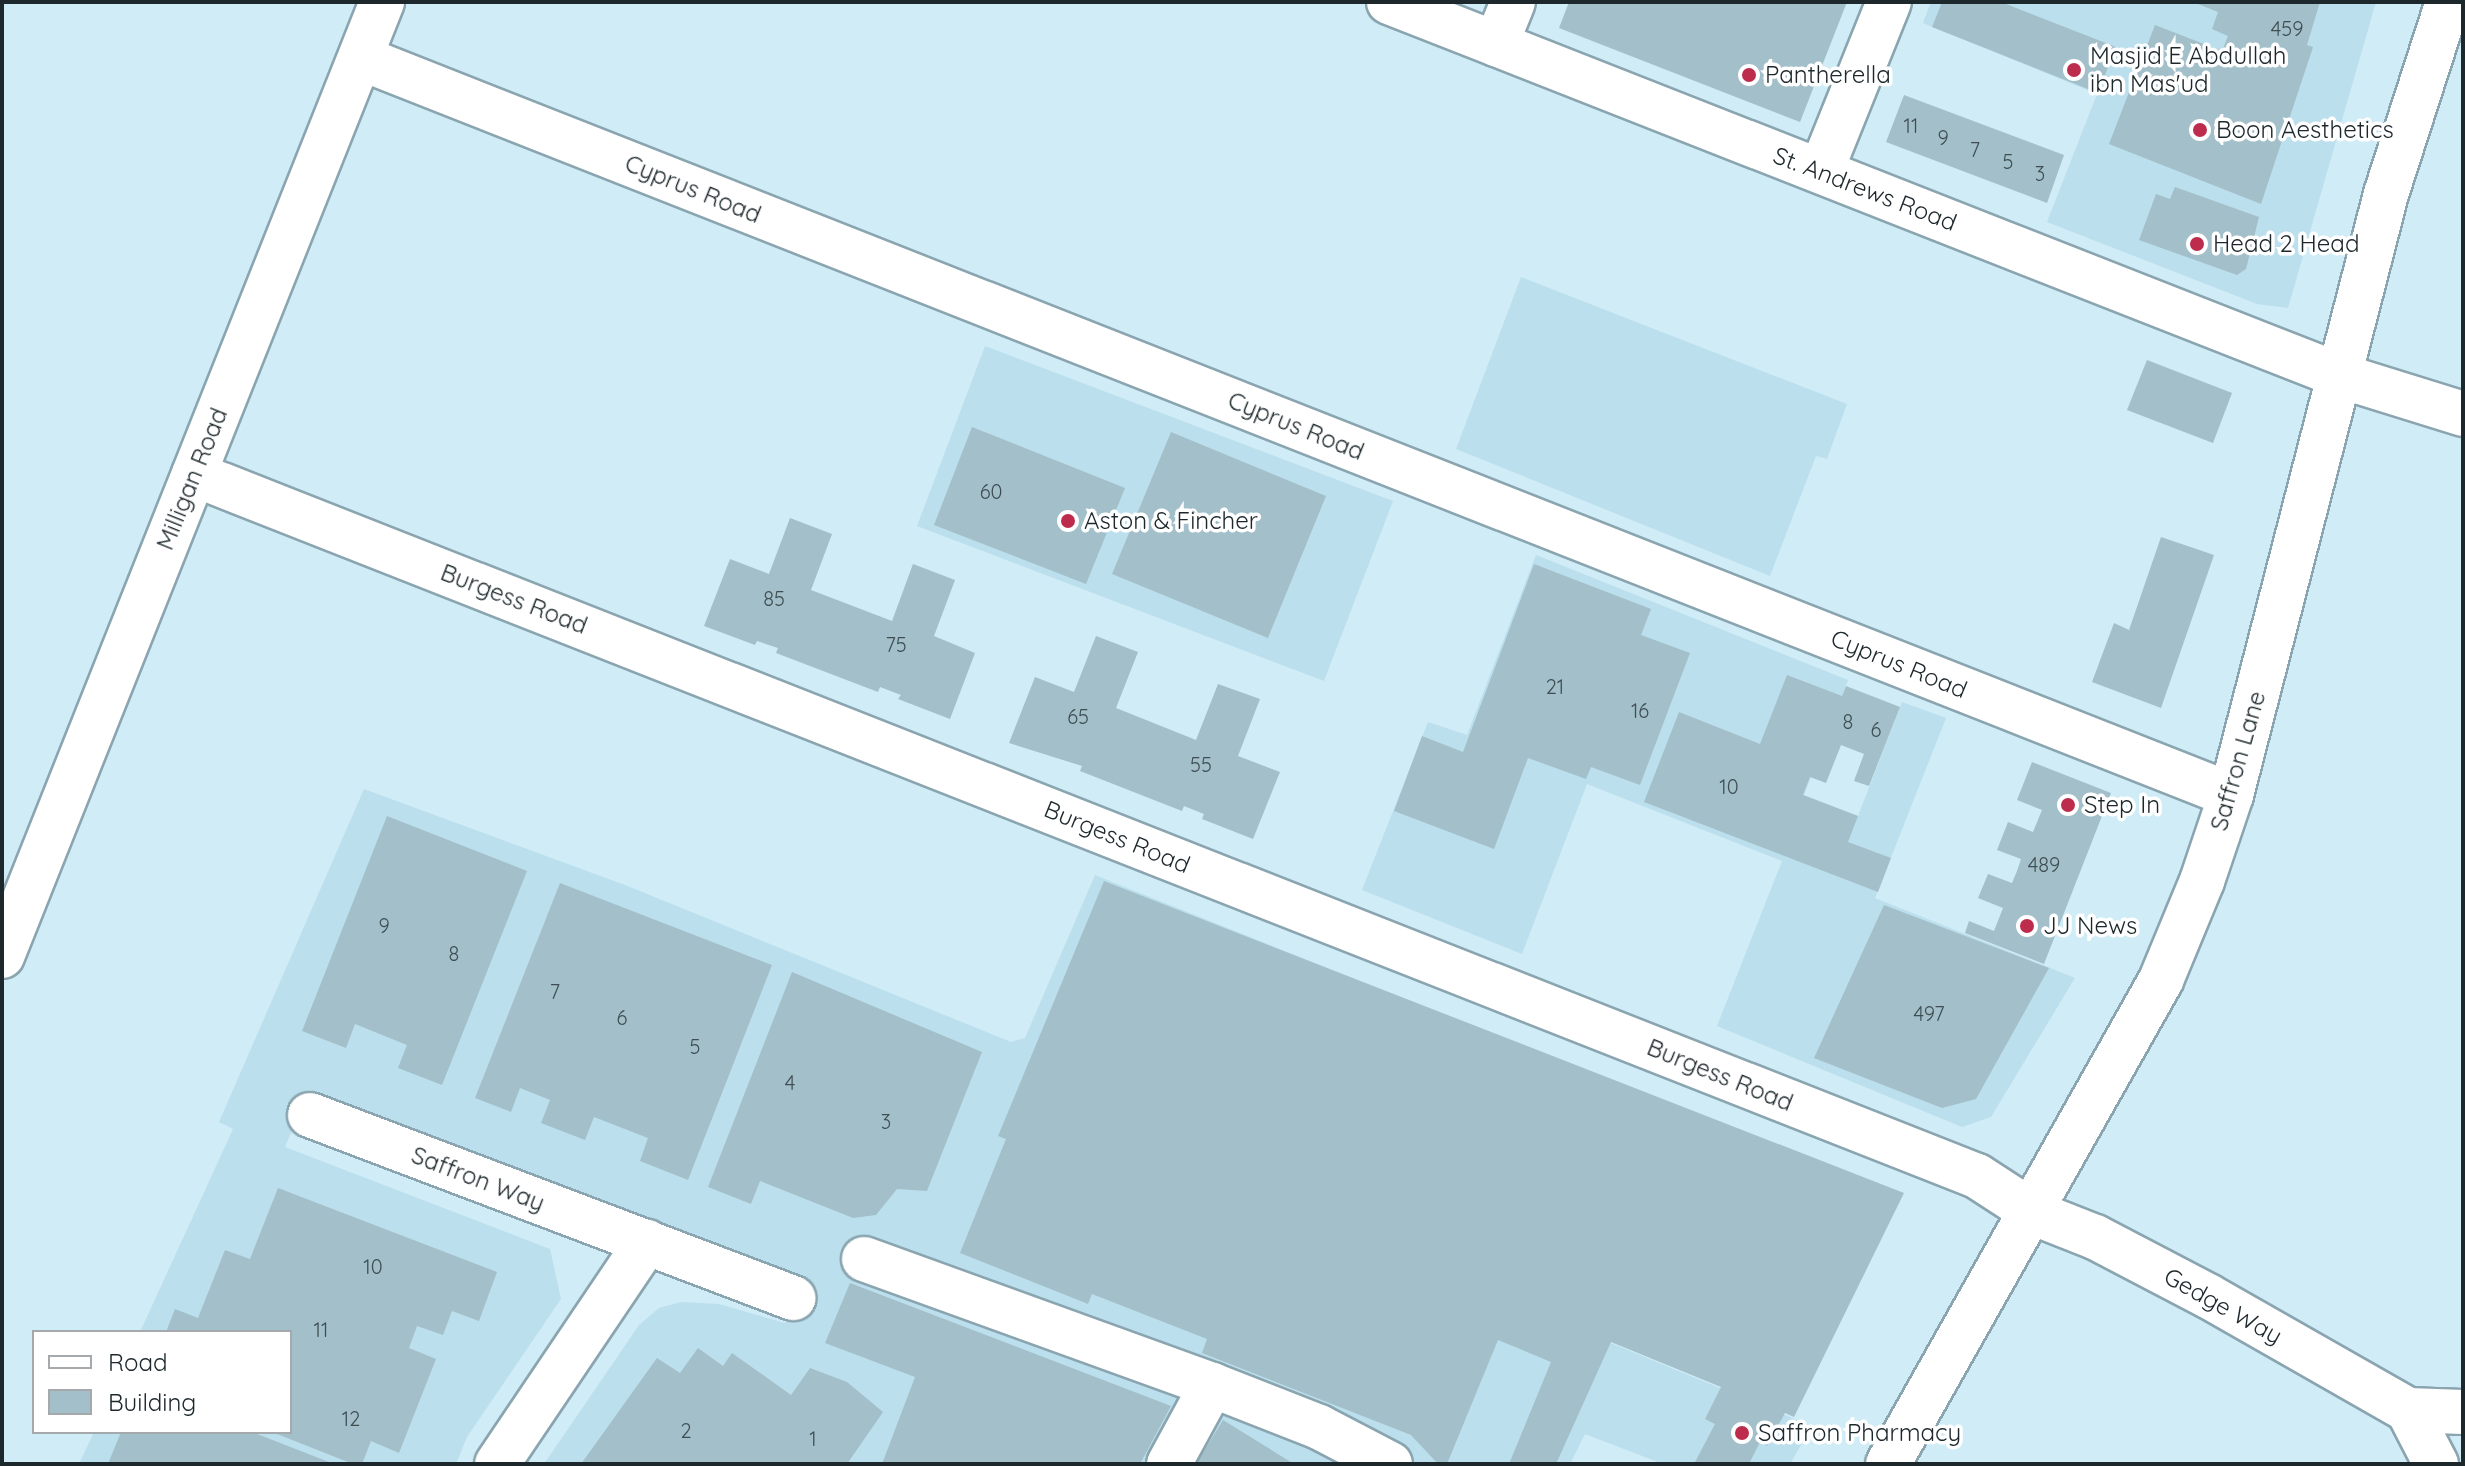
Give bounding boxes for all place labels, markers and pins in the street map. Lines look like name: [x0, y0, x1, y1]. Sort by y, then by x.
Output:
place label: Masjid E Abdullah ibn Mas'ud: [2090, 42, 2286, 98]
place label: Pantherella: [1765, 61, 1891, 89]
marker: Masjid E Abdullah ibn Mas'ud: [2065, 61, 2083, 79]
marker: Pantherella: [1740, 66, 1758, 84]
place label: Boon Aesthetics: [2216, 116, 2394, 144]
marker: Boon Aesthetics: [2191, 121, 2209, 139]
place label: Head 2 Head: [2213, 230, 2359, 258]
marker: Head 2 Head: [2188, 235, 2206, 253]
place label: Aston & Fincher: [1084, 507, 1258, 535]
marker: Aston & Fincher: [1059, 512, 1077, 530]
place label: Step In: [2084, 791, 2160, 819]
marker: Step In: [2059, 796, 2077, 814]
place label: JJ News: [2043, 912, 2137, 940]
marker: JJ News: [2018, 917, 2036, 935]
place label: Saffron Pharmacy: [1758, 1419, 1961, 1447]
marker: Saffron Pharmacy: [1733, 1424, 1751, 1442]

